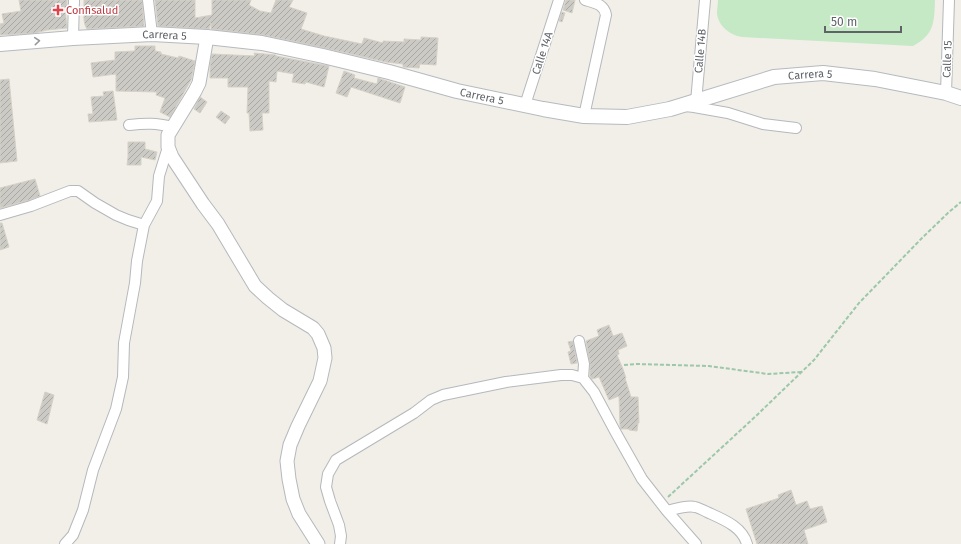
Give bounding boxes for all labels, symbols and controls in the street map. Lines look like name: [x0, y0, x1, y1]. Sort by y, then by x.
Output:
place label: Confisalud: [66, 4, 118, 17]
marker: Confisalud: [53, 5, 63, 15]
scale bar: [825, 8, 901, 34]
text: 50 m: [831, 15, 857, 29]
street label: Carrera 5: [142, 28, 188, 43]
street label: Calle 14B: [692, 28, 709, 74]
street label: Calle 14A: [529, 29, 556, 76]
one-way arrow: [34, 36, 40, 45]
street label: Calle 15: [940, 40, 955, 78]
street label: Carrera 5: [788, 67, 834, 83]
street label: Carrera 5: [459, 86, 505, 108]

